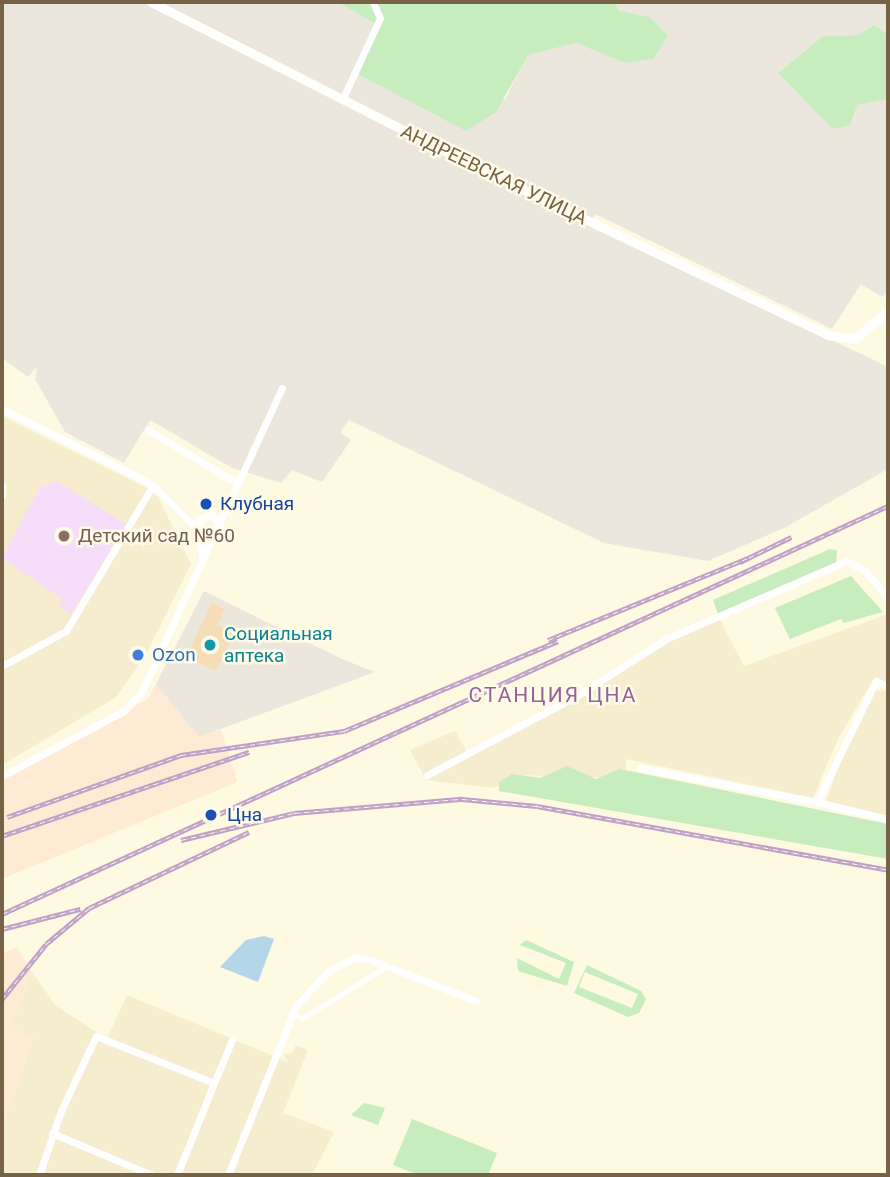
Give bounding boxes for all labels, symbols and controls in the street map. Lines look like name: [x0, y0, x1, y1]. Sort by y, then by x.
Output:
street label: АНДРЕЕВСКАЯ УЛИЦА: [397, 120, 591, 230]
place label: Клубная: [220, 493, 294, 515]
marker: Клубная: [198, 496, 214, 512]
place label: Детский сад №60: [78, 525, 235, 547]
marker: Детский сад №60: [56, 528, 72, 544]
place label: Социальная аптека: [224, 623, 333, 667]
marker: Социальная аптека: [202, 637, 218, 653]
place label: Ozon: [152, 644, 196, 666]
marker: Ozon: [130, 647, 146, 663]
district label: СТАНЦИЯ ЦНА: [470, 682, 636, 708]
place label: Цна: [227, 804, 262, 826]
marker: Цна: [201, 805, 221, 825]

